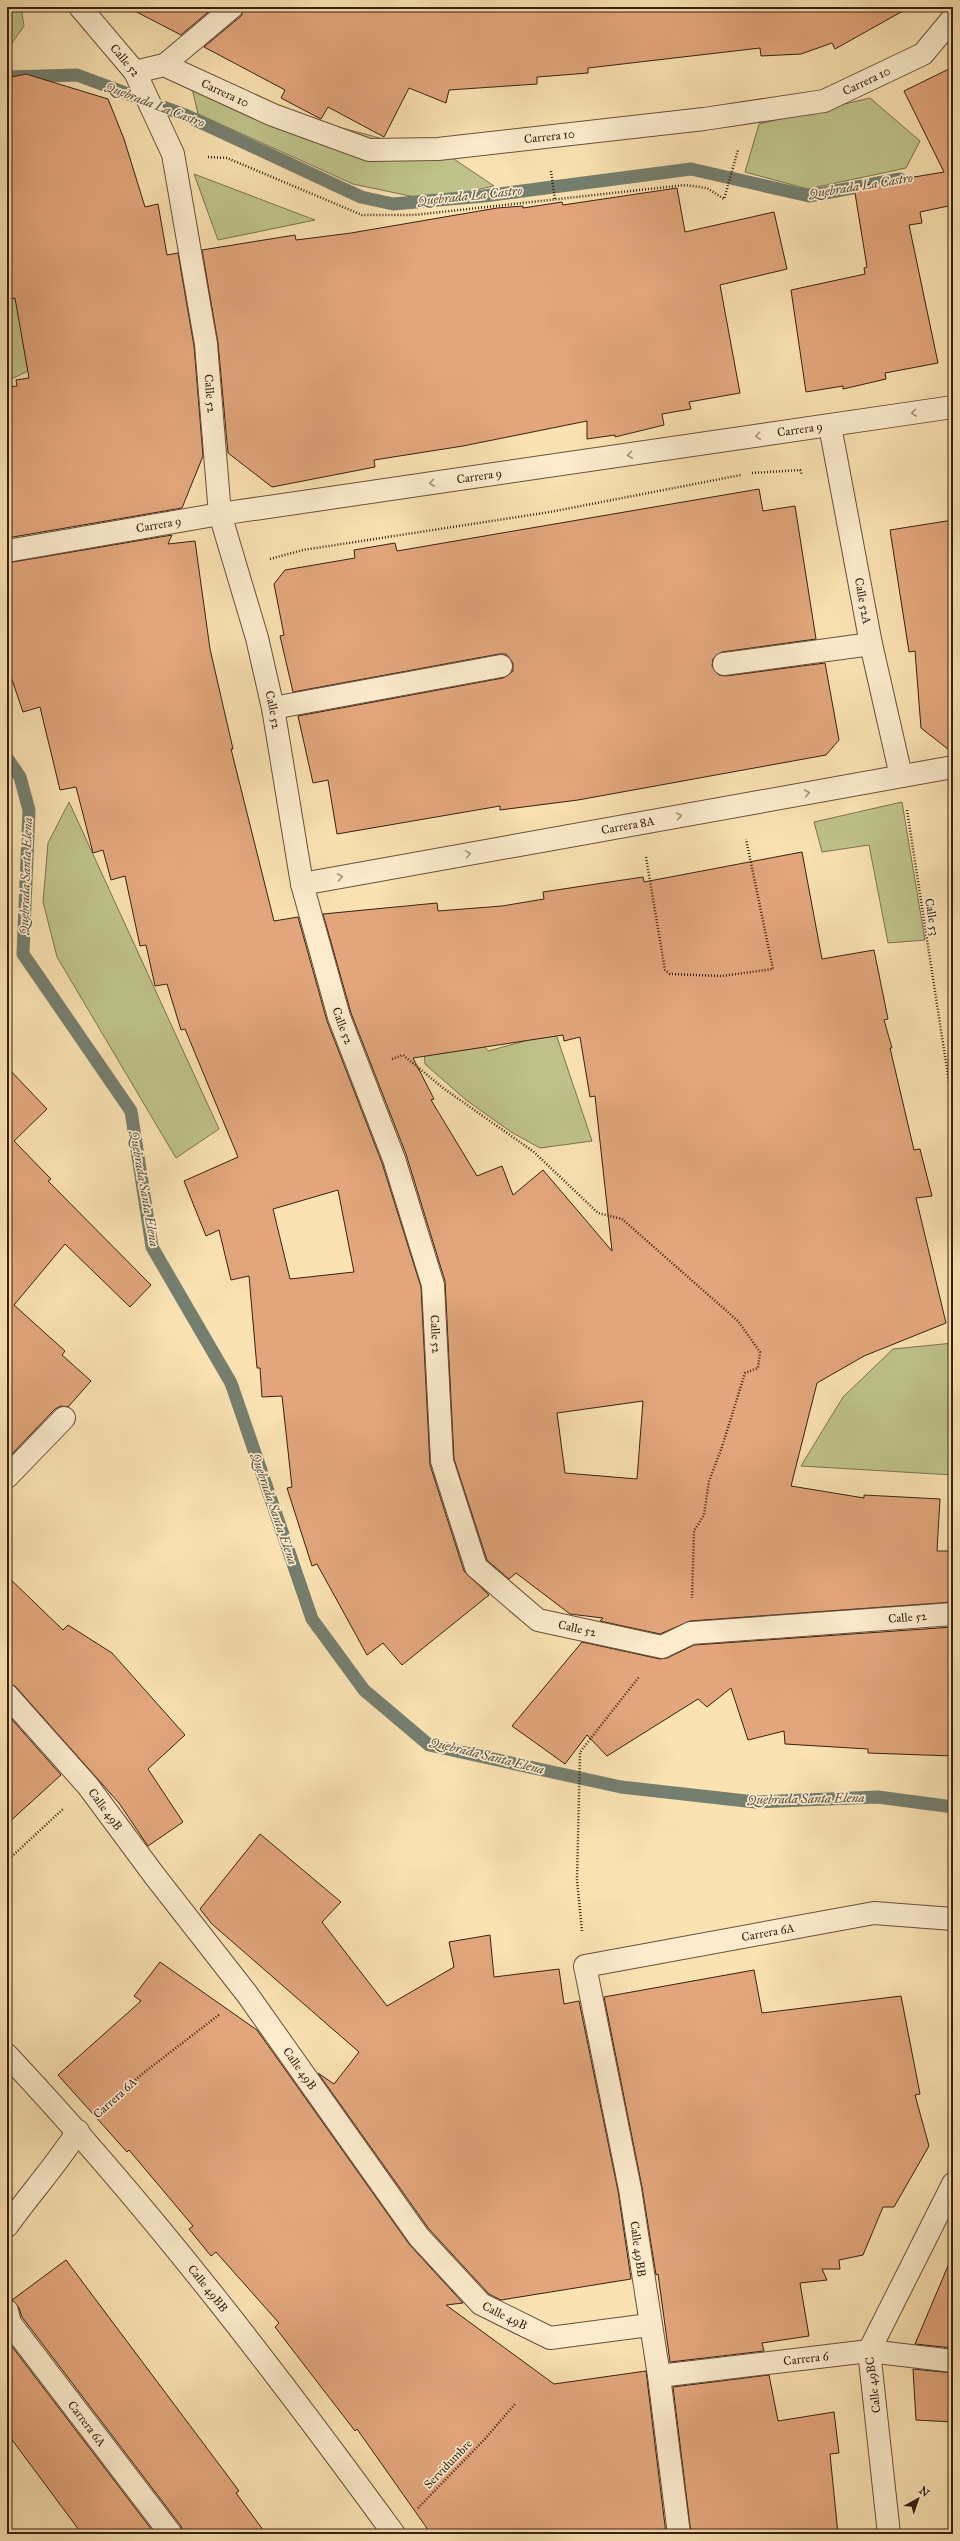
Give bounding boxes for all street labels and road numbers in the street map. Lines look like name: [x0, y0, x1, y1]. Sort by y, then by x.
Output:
street label: Calle 52: [107, 41, 143, 79]
street label: Carrera 10: [840, 64, 893, 98]
street label: Carrera 10: [199, 76, 251, 110]
street label: Carrera 10: [523, 127, 576, 146]
street label: Calle 52: [202, 374, 219, 413]
street label: Carrera 9: [776, 419, 824, 440]
street label: Carrera 9: [456, 466, 503, 486]
street label: Carrera 9: [135, 514, 183, 535]
street label: Calle 52A: [852, 577, 874, 625]
street label: Calle 52: [262, 689, 283, 730]
street label: Carrera 8A: [600, 814, 656, 837]
street label: Calle 53: [922, 897, 942, 937]
street label: Calle 52: [330, 1005, 356, 1046]
street label: Calle 52: [428, 1314, 444, 1354]
street label: Calle 52: [888, 1609, 927, 1626]
street label: Calle 52: [557, 1618, 598, 1640]
street label: Calle 49B: [85, 1786, 125, 1833]
street label: Carrera 6A: [740, 1921, 796, 1944]
street label: Calle 49B: [280, 2045, 320, 2092]
street label: Carrera 6A: [90, 2075, 140, 2121]
street label: Calle 49BB: [627, 2220, 649, 2278]
street label: Calle 49BB: [185, 2262, 231, 2315]
street label: Calle 49B: [480, 2299, 529, 2333]
street label: Carrera 6: [783, 2349, 830, 2368]
street label: Calle 49BC: [863, 2356, 883, 2414]
street label: Carrera 6A: [65, 2398, 109, 2449]
street label: Servidumbre: [421, 2436, 475, 2492]

